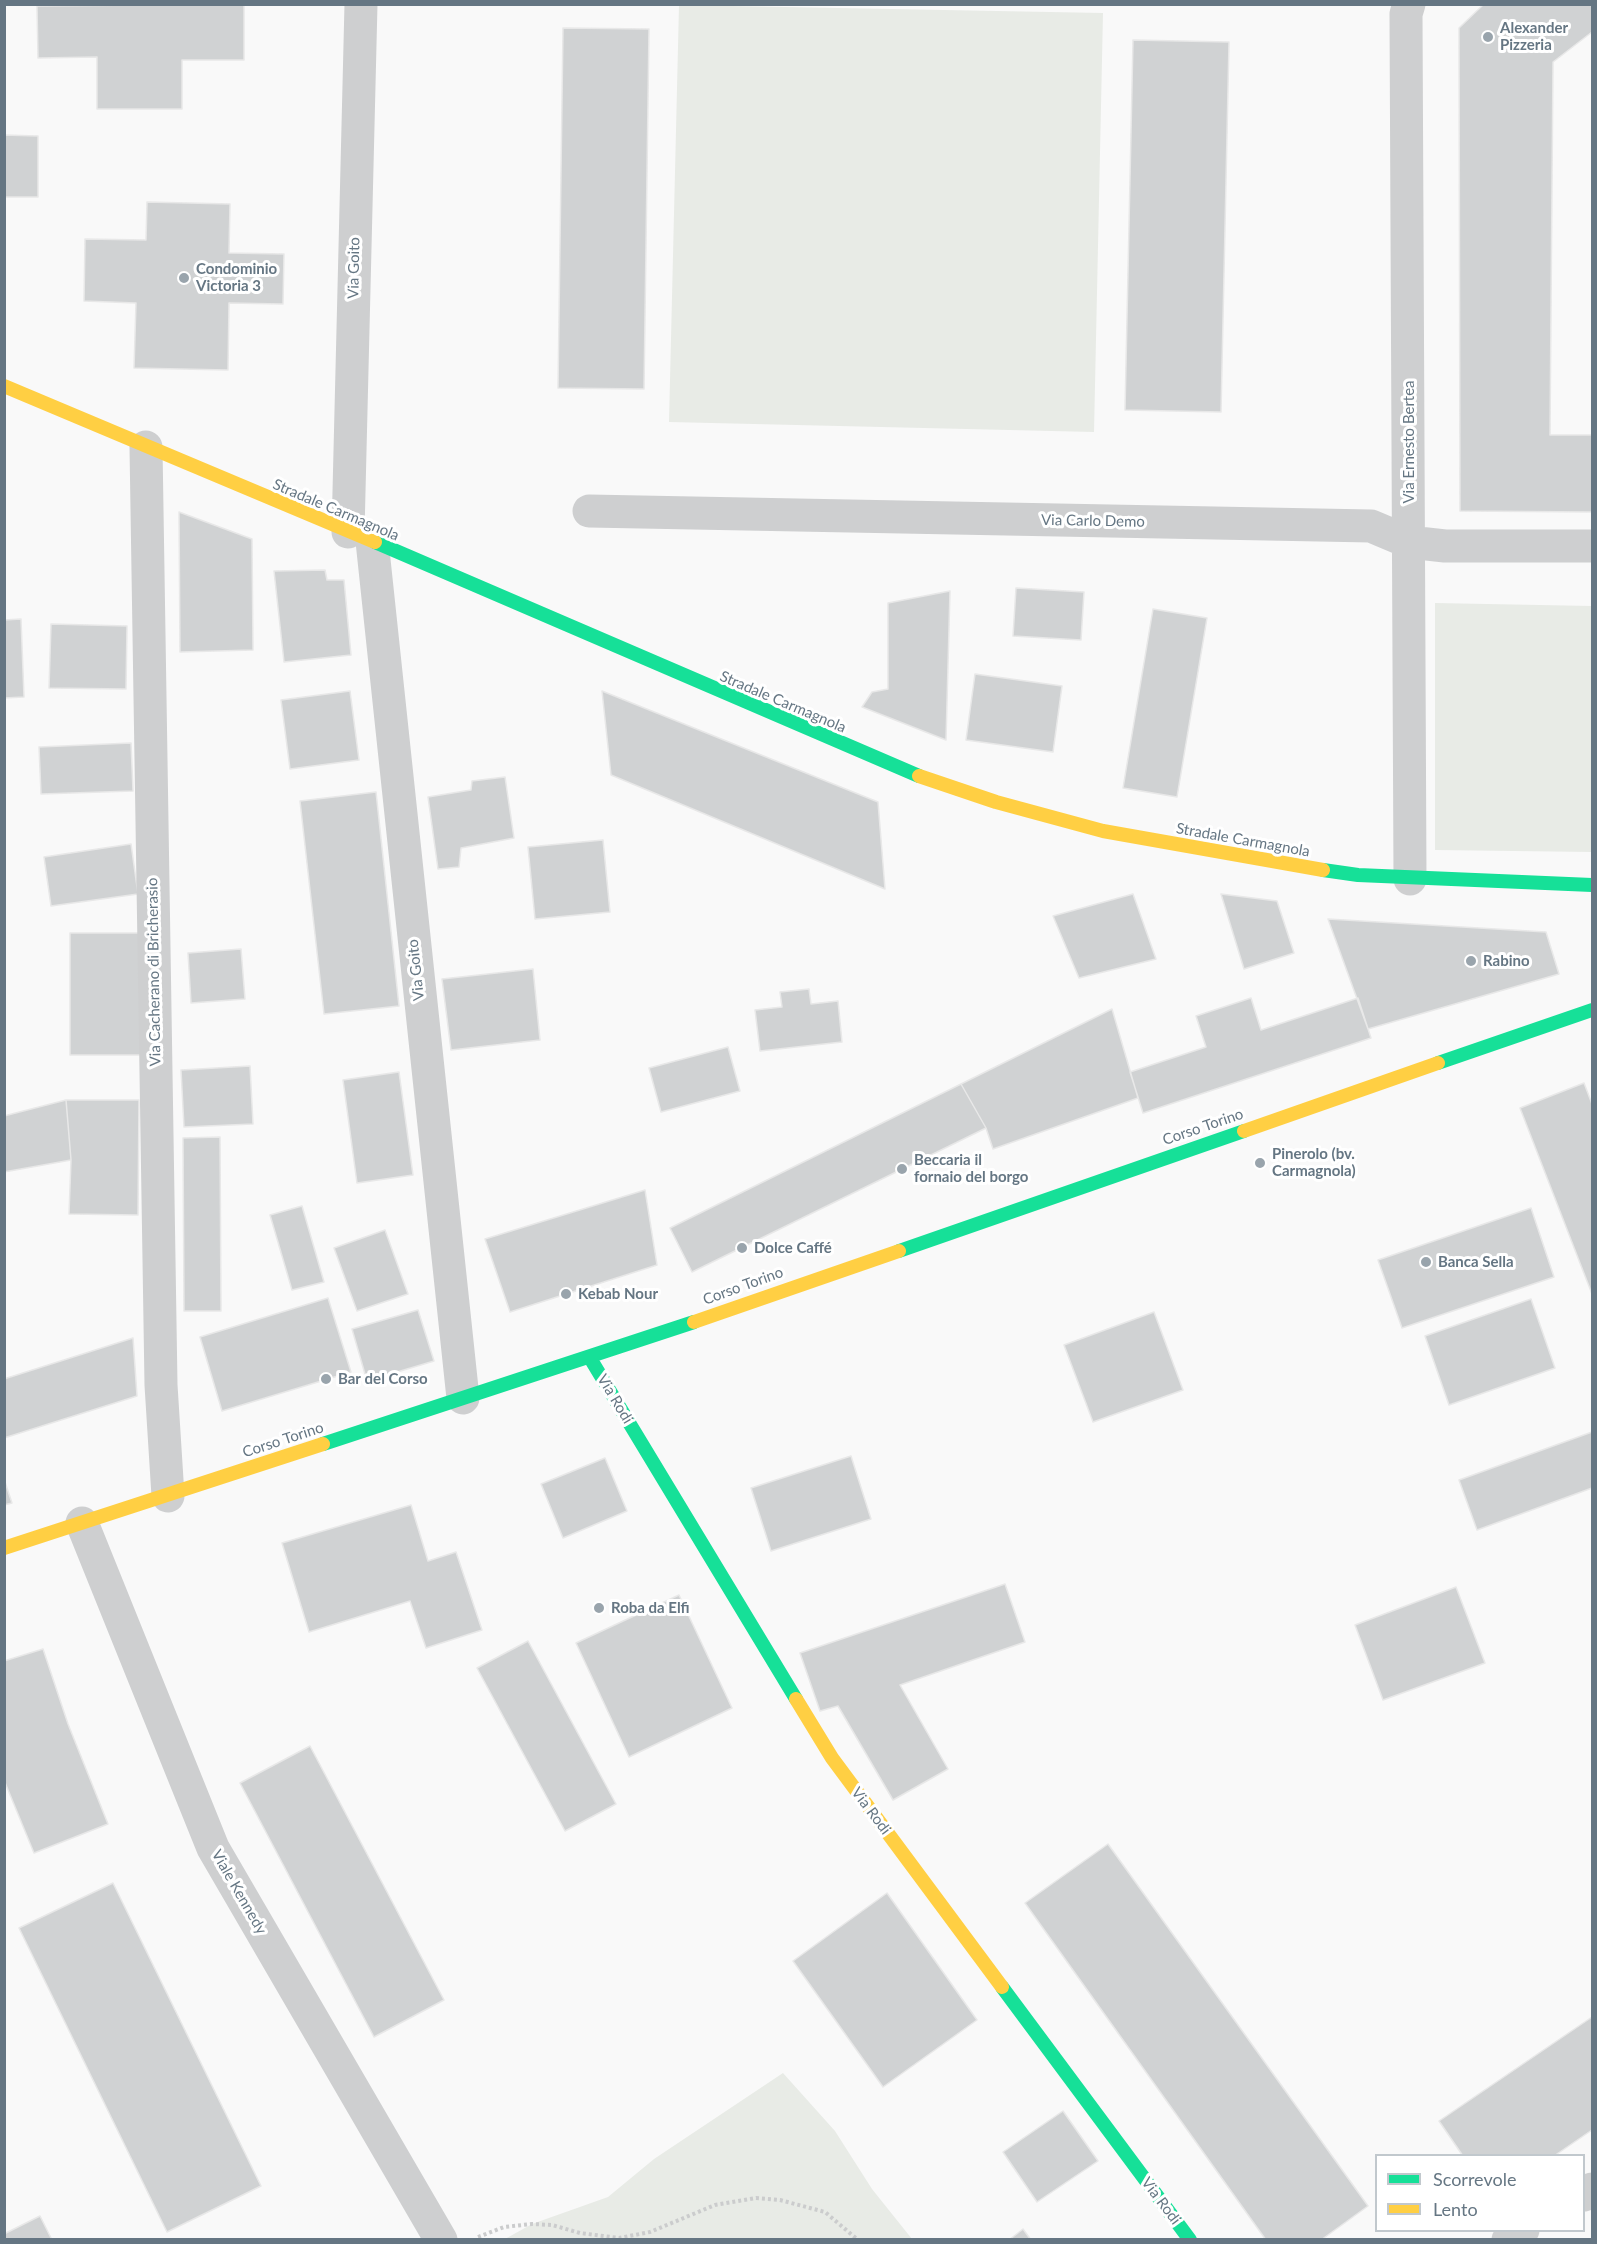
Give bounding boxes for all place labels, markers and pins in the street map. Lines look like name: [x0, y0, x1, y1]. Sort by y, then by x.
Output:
place label: Alexander Pizzeria: [1500, 19, 1568, 54]
marker: Alexander Pizzeria: [1481, 30, 1495, 44]
place label: Condominio Victoria 3: [196, 260, 277, 295]
marker: Condominio Victoria 3: [177, 271, 191, 285]
place label: Rabino: [1483, 952, 1530, 970]
marker: Rabino: [1464, 954, 1478, 968]
place label: Pinerolo (bv. Carmagnola): [1272, 1145, 1355, 1180]
place label: Beccaria il fornaio del borgo: [914, 1151, 1028, 1186]
marker: Pinerolo (bv. Carmagnola): [1253, 1156, 1267, 1170]
marker: Beccaria il fornaio del borgo: [895, 1162, 909, 1176]
place label: Dolce Caffé: [754, 1239, 832, 1257]
marker: Dolce Caffé: [735, 1241, 749, 1255]
place label: Banca Sella: [1438, 1253, 1514, 1271]
marker: Banca Sella: [1419, 1255, 1433, 1269]
place label: Kebab Nour: [578, 1285, 658, 1303]
marker: Kebab Nour: [559, 1287, 573, 1301]
place label: Bar del Corso: [338, 1370, 428, 1388]
marker: Bar del Corso: [319, 1372, 333, 1386]
place label: Roba da Elfi: [611, 1599, 690, 1617]
marker: Roba da Elfi: [592, 1601, 606, 1615]

